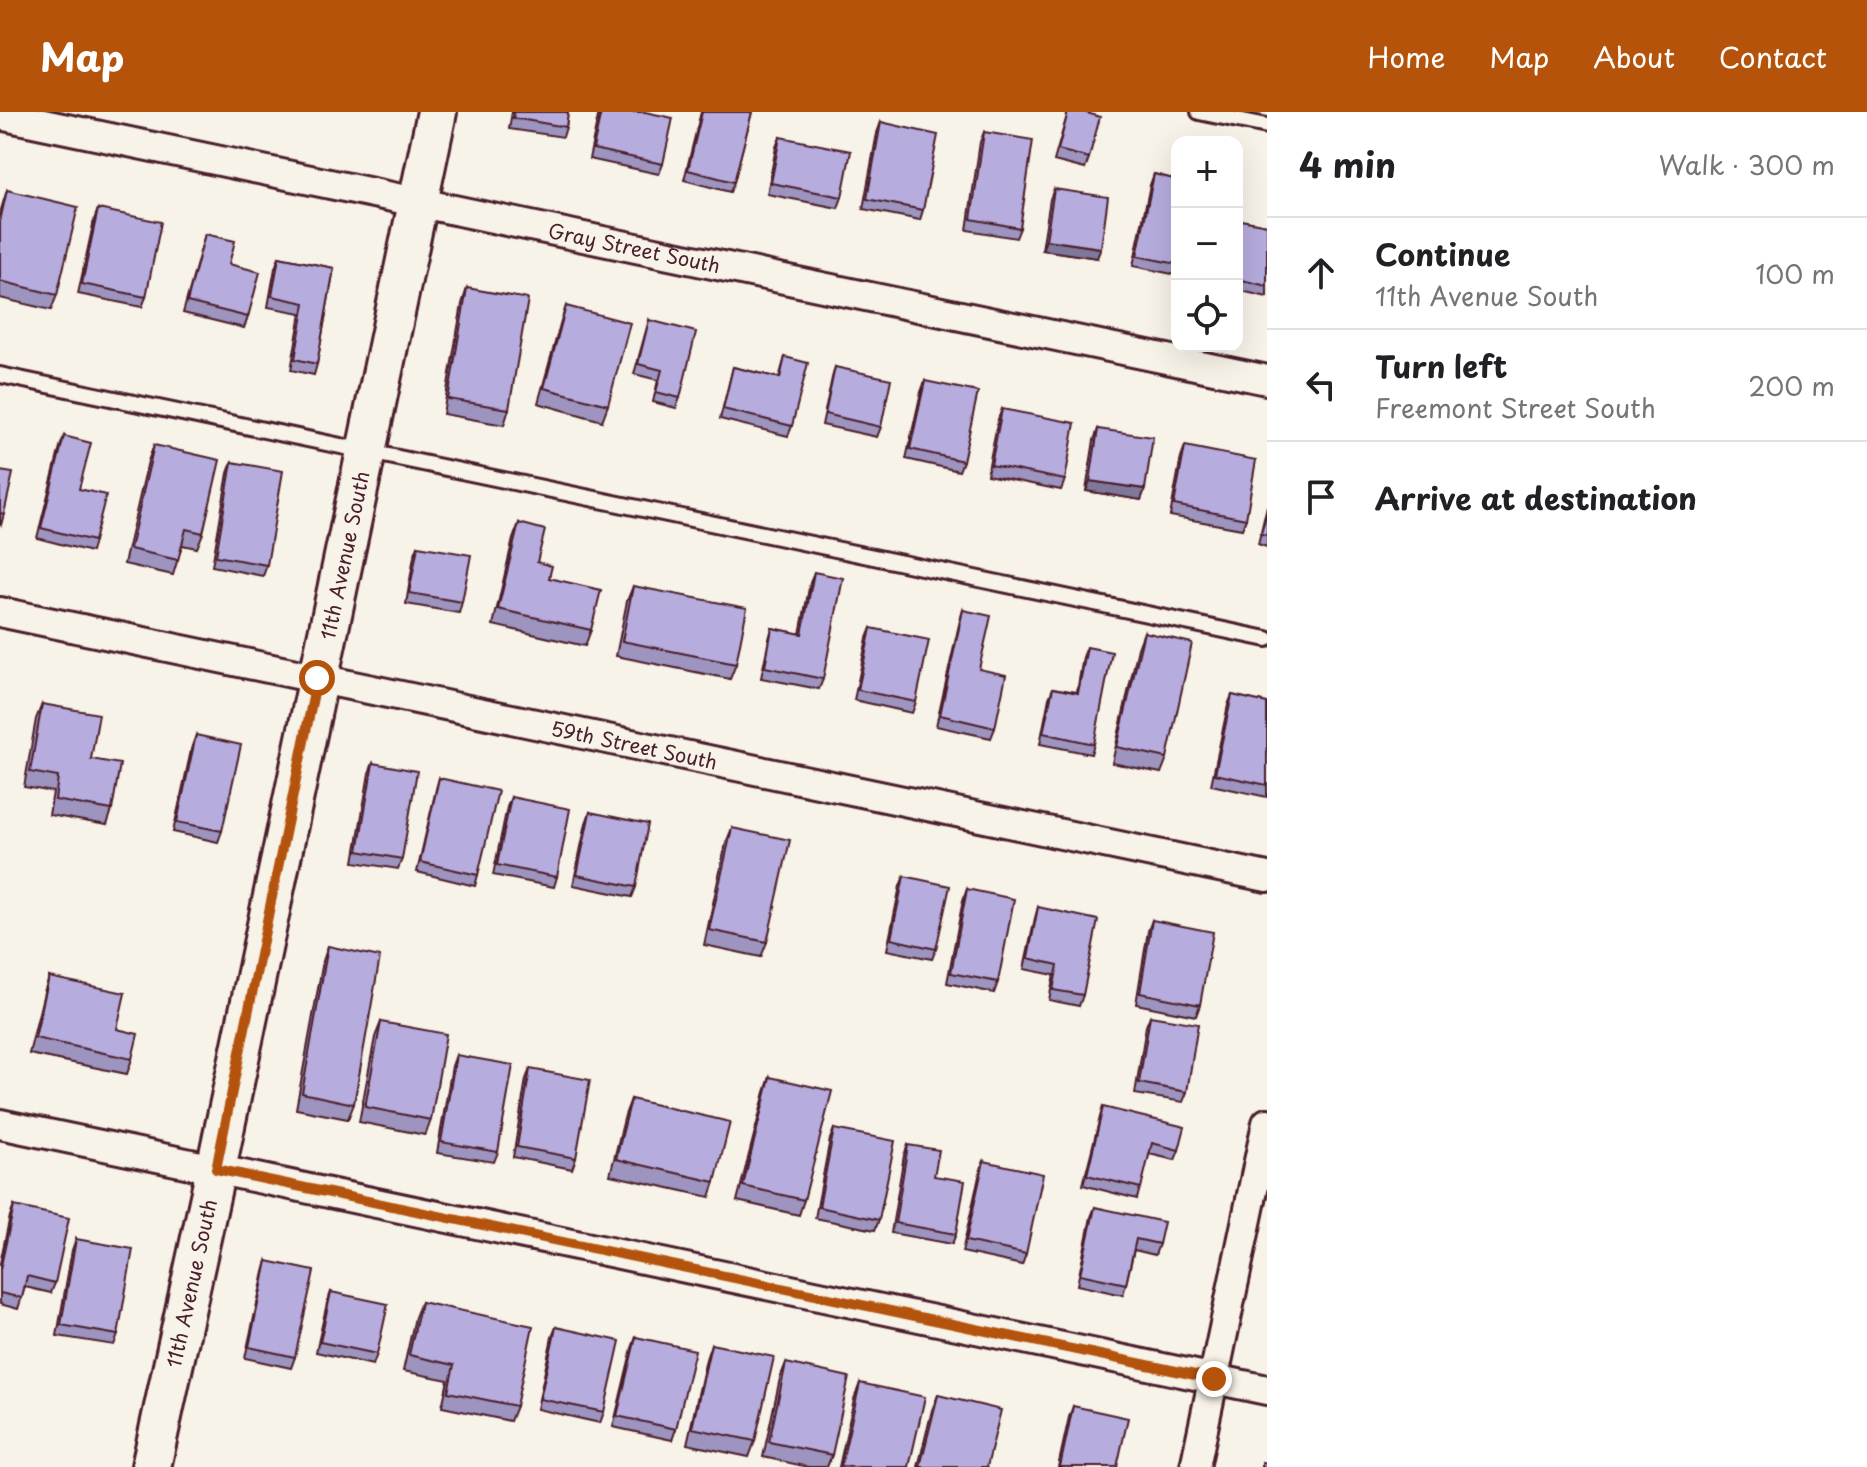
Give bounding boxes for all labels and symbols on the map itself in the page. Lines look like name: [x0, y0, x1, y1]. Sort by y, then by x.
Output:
street label: Gray Street South: [546, 215, 723, 280]
street label: 11th Avenue South: [312, 468, 377, 643]
route start: [299, 660, 335, 696]
street label: 59th Street South: [548, 713, 720, 777]
street label: 11th Avenue South: [158, 1196, 224, 1371]
route end: [1196, 1361, 1232, 1397]

